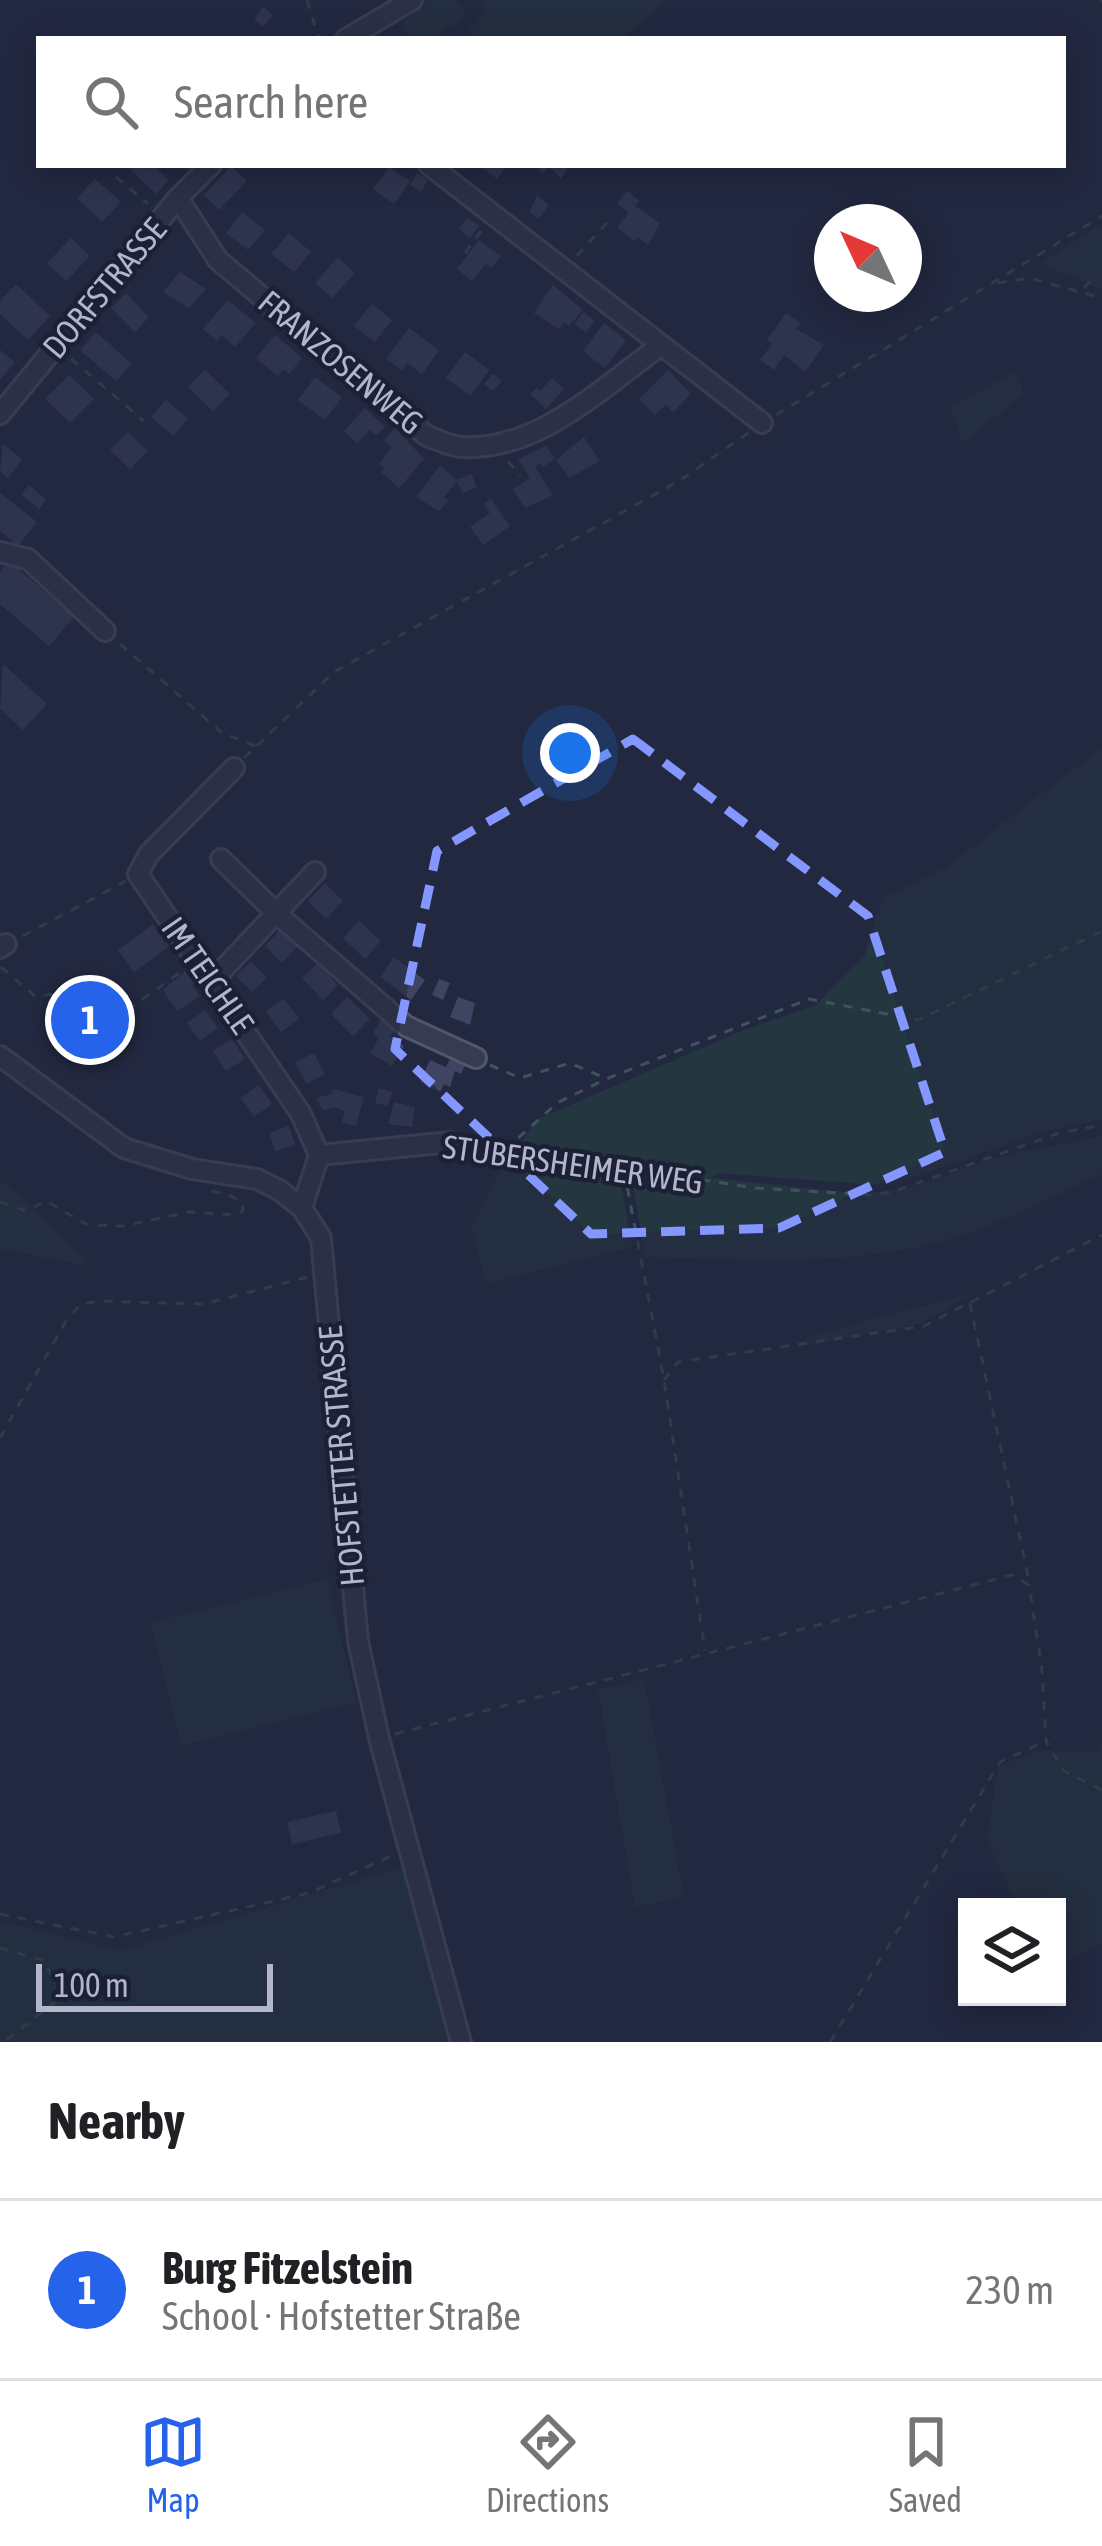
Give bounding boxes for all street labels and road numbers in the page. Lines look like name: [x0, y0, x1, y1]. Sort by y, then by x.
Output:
street label: DORFSTRASSE: [35, 211, 173, 365]
street label: FRANZOSENWEG: [251, 282, 431, 442]
street label: IM TEICHLE: [154, 910, 262, 1040]
street label: STUBERSHEIMER WEG: [441, 1127, 705, 1201]
street label: HOFSTETTER STRASSE: [311, 1324, 371, 1588]

